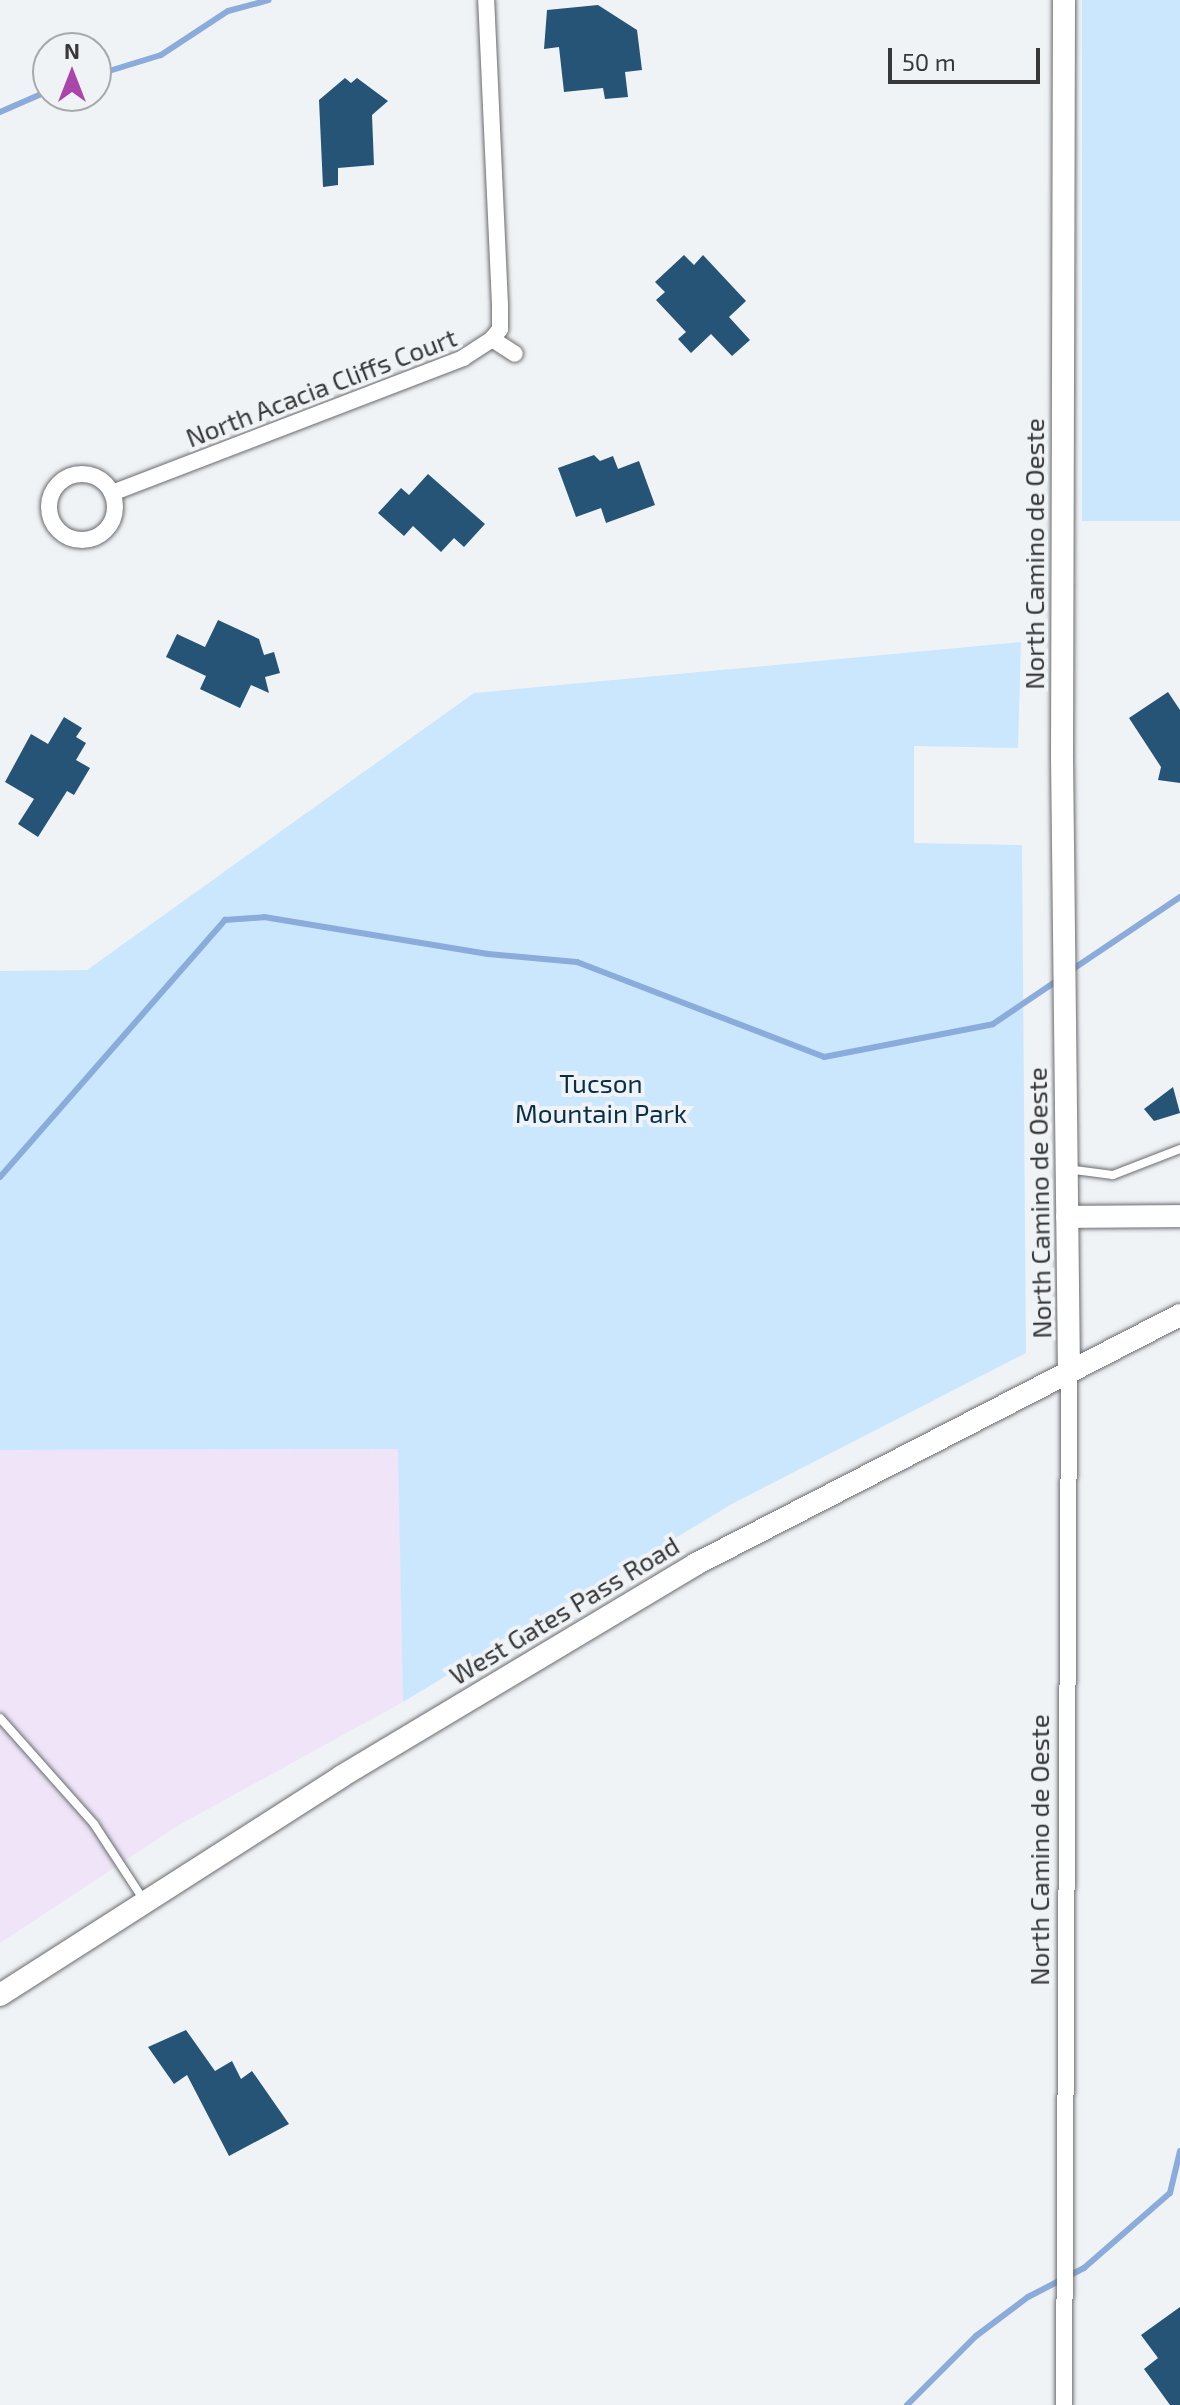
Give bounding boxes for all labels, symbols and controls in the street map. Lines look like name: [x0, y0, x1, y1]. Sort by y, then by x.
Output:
north arrow: [32, 32, 112, 112]
scale bar: [892, 32, 1044, 82]
text: N: [64, 37, 80, 63]
text: 50 m: [902, 47, 956, 76]
street label: North Acacia Cliffs Court: [181, 321, 461, 453]
street label: North Camino de Oeste: [1018, 418, 1050, 690]
park label: Tucson Mountain Park: [515, 1067, 687, 1128]
street label: North Camino de Oeste: [1021, 1067, 1057, 1339]
street label: West Gates Pass Road: [444, 1529, 684, 1691]
street label: North Camino de Oeste: [1023, 1714, 1055, 1986]

